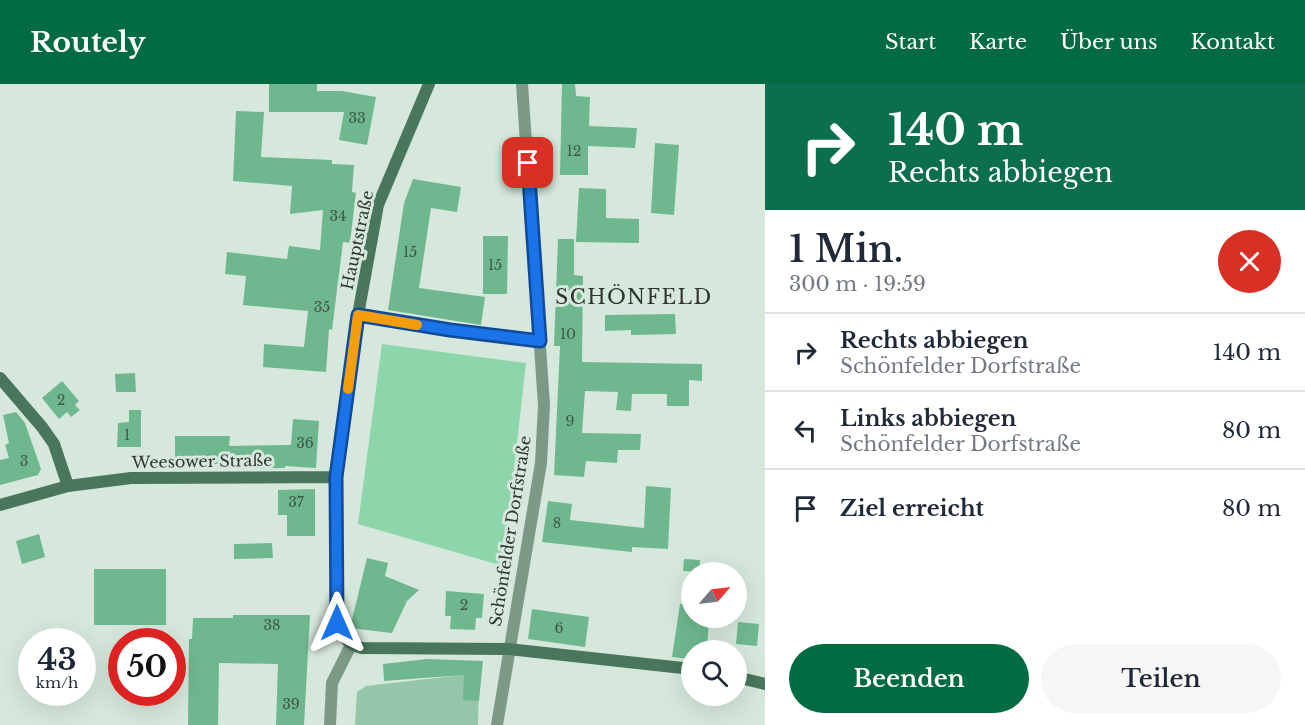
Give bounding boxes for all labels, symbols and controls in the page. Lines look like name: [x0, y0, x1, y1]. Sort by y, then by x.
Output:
text: Routely: [30, 25, 146, 60]
text: Start: [885, 29, 936, 55]
text: Karte: [969, 29, 1027, 55]
text: Über uns: [1060, 29, 1158, 55]
text: Kontakt: [1191, 29, 1275, 55]
text: 140 m: [888, 104, 1024, 156]
icon: right: [789, 108, 867, 186]
house number: 33: [348, 109, 366, 127]
pin: [502, 137, 553, 188]
house number: 12: [567, 142, 581, 160]
icon: arrive: [511, 146, 544, 179]
text: Rechts abbiegen: [888, 156, 1113, 189]
street label: Hauptstraße: [337, 188, 377, 292]
house number: 34: [330, 207, 346, 225]
text: 1 Min.: [789, 227, 903, 272]
button: close: [1218, 230, 1281, 293]
house number: 15: [403, 243, 417, 261]
house number: 15: [488, 256, 502, 274]
text: 300 m · 19:59: [789, 272, 926, 296]
district label: SCHÖNFELD: [555, 284, 713, 309]
house number: 35: [314, 298, 330, 316]
house number: 10: [560, 325, 576, 343]
text: Rechts abbiegen: [840, 327, 1029, 354]
icon: right: [789, 336, 822, 369]
text: 140 m: [1213, 339, 1281, 366]
text: Schönfelder Dorfstraße: [840, 354, 1081, 378]
house number: 2: [57, 391, 65, 409]
text: Links abbiegen: [840, 405, 1017, 432]
house number: 9: [565, 412, 575, 430]
icon: left: [789, 414, 822, 447]
text: 80 m: [1222, 417, 1281, 444]
house number: 1: [124, 426, 130, 444]
text: Schönfelder Dorfstraße: [840, 432, 1081, 456]
house number: 36: [296, 434, 314, 452]
street label: Schönfelder Dorfstraße: [485, 434, 535, 628]
street label: Weesower Straße: [131, 450, 272, 472]
house number: 3: [20, 452, 28, 470]
icon: arrive: [789, 492, 822, 525]
house number: 37: [288, 493, 305, 511]
text: Ziel erreicht: [840, 495, 984, 522]
text: 80 m: [1222, 495, 1281, 522]
house number: 8: [553, 514, 561, 532]
north arrow: [681, 562, 747, 628]
map controls: [681, 562, 747, 706]
position arrow: [305, 591, 369, 655]
house number: 2: [460, 596, 468, 614]
house number: 38: [263, 616, 281, 634]
house number: 6: [554, 619, 564, 637]
speed limit sign: 50: [108, 628, 186, 706]
button: search: [681, 640, 747, 706]
text: 43: [37, 641, 77, 678]
button: Beenden: [789, 644, 1029, 713]
button: Teilen: [1041, 644, 1281, 713]
text: km/h: [36, 673, 78, 692]
house number: 39: [282, 695, 300, 713]

